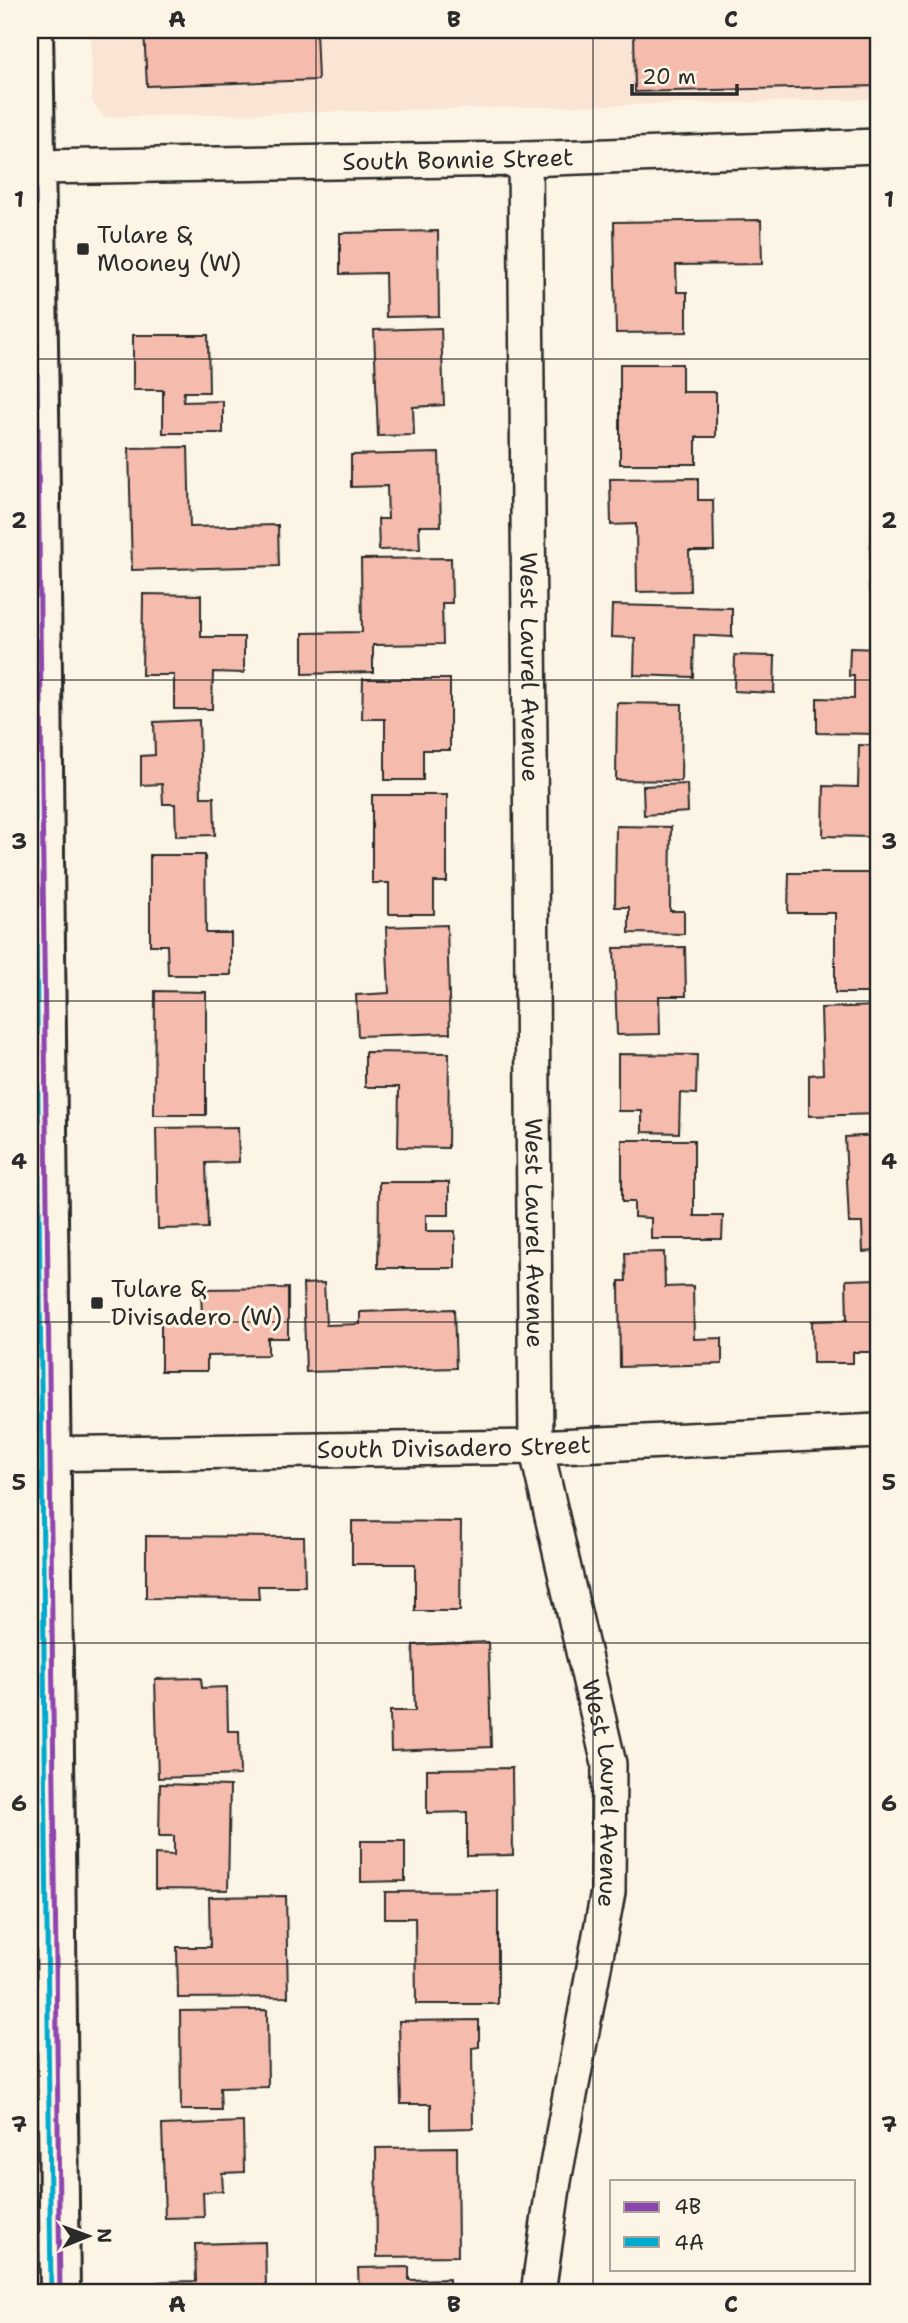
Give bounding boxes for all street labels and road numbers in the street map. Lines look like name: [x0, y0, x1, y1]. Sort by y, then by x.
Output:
street label: South Bonnie Street: [342, 141, 574, 178]
street label: West Laurel Avenue: [512, 552, 546, 782]
street label: West Laurel Avenue: [517, 1118, 551, 1348]
street label: South Divisadero Street: [317, 1428, 592, 1466]
street label: West Laurel Avenue: [574, 1676, 626, 1910]

